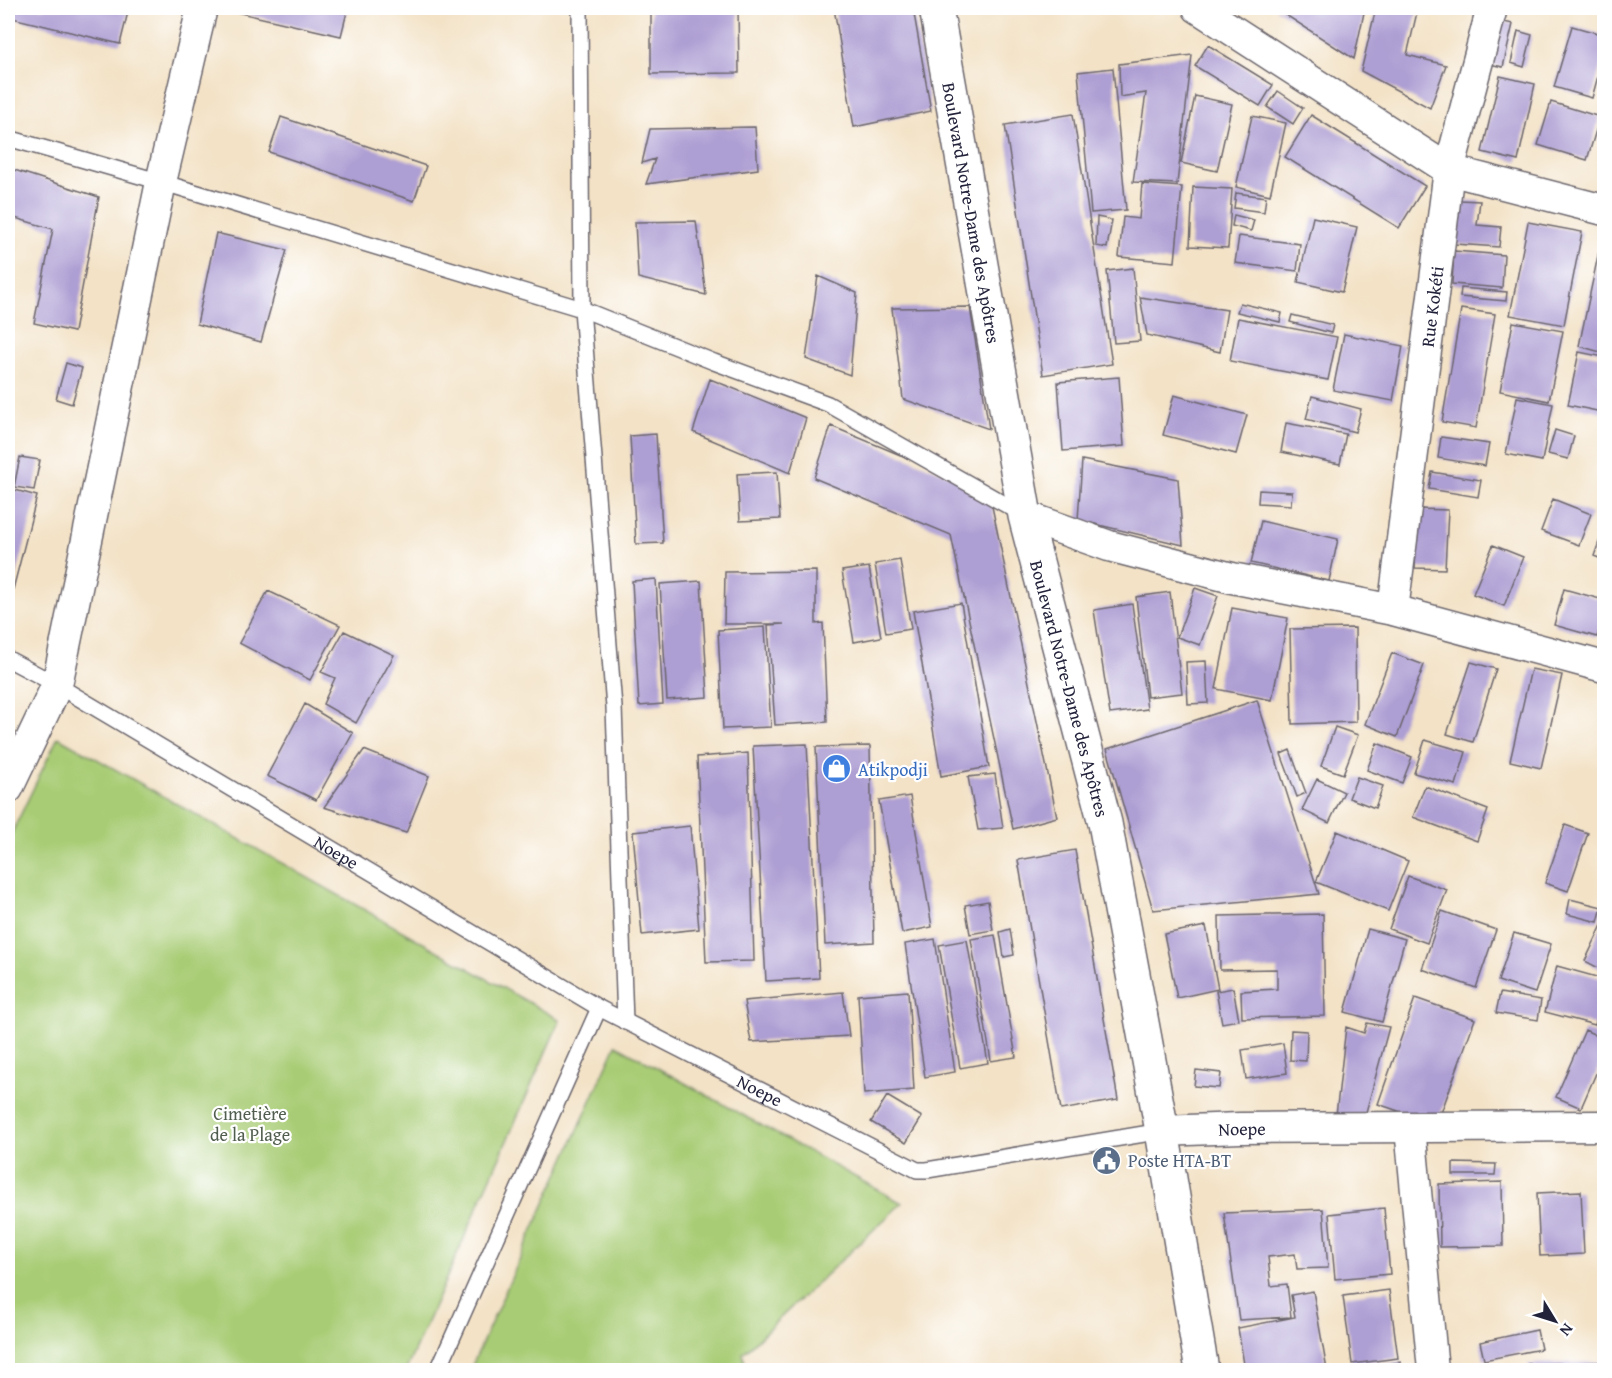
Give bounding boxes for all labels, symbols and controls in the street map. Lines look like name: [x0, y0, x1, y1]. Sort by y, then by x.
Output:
street label: Boulevard Notre-Dame des Apôtres: [936, 80, 1008, 345]
street label: Rue Kokéti: [1413, 264, 1450, 349]
street label: Boulevard Notre-Dame des Apôtres: [1024, 557, 1116, 820]
shop icon: Atikpodji: [821, 753, 853, 785]
place label: Atikpodji: [858, 756, 928, 783]
street label: Noepe: [309, 828, 364, 875]
street label: Noepe: [733, 1067, 787, 1113]
park label: Cimetière de la Plage: [210, 1100, 290, 1148]
street label: Noepe: [1218, 1114, 1266, 1142]
public building icon: Poste HTA-BT: [1091, 1144, 1123, 1176]
place label: Poste HTA-BT: [1128, 1147, 1231, 1174]
north arrow: [1525, 1291, 1585, 1351]
text: N: [1554, 1319, 1580, 1342]

